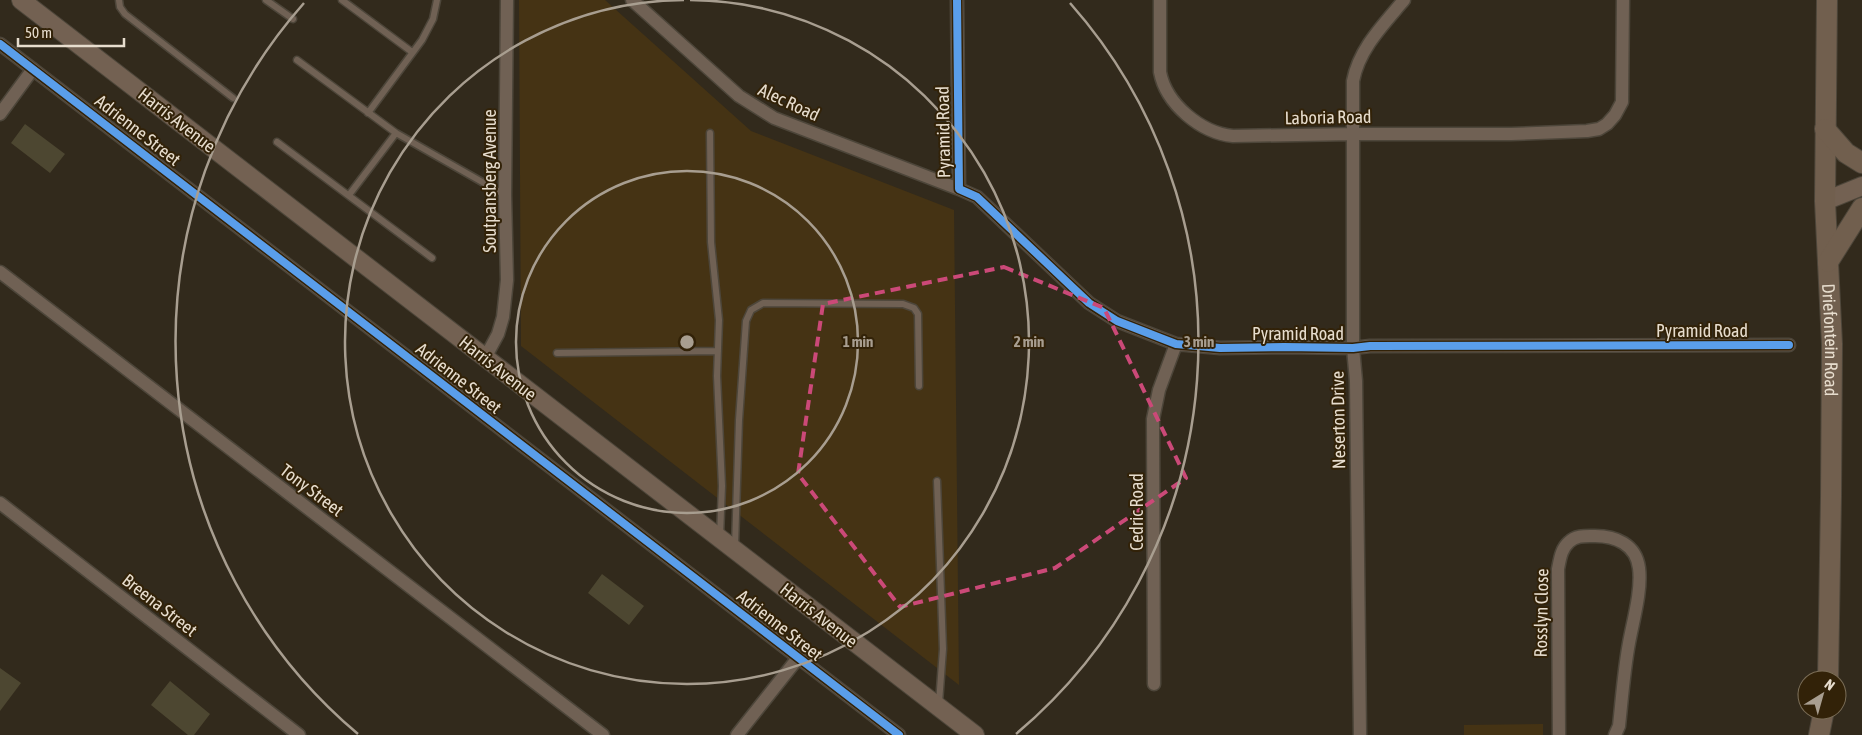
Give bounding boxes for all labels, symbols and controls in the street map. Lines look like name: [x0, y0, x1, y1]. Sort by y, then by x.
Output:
scale bar: [18, 15, 124, 47]
text: 50 m: [25, 24, 52, 41]
street label: Alec Road: [755, 79, 823, 125]
street label: Harris Avenue: [134, 83, 220, 157]
street label: Pyramid Road: [932, 86, 954, 178]
street label: Adrienne Street: [91, 90, 185, 170]
street label: Laboria Road: [1284, 106, 1372, 128]
street label: Soutpansberg Avenue: [479, 109, 500, 253]
street label: Driefontein Road: [1819, 283, 1843, 396]
street label: Pyramid Road: [1656, 320, 1748, 341]
street label: Pyramid Road: [1252, 323, 1344, 344]
street label: Harris Avenue: [455, 331, 541, 405]
centre of rings: [678, 333, 696, 351]
text: 1 min: [843, 333, 873, 350]
text: 2 min: [1014, 333, 1044, 350]
text: 3 min: [1184, 333, 1214, 350]
street label: Adrienne Street: [412, 338, 506, 418]
street label: Neserton Drive: [1327, 371, 1349, 469]
street label: Tony Street: [276, 460, 348, 520]
street label: Cedric Road: [1126, 473, 1147, 551]
street label: Rosslyn Close: [1530, 568, 1552, 658]
street label: Breena Street: [118, 569, 202, 641]
street label: Harris Avenue: [776, 578, 862, 652]
street label: Adrienne Street: [733, 585, 827, 665]
north arrow: [1797, 670, 1847, 720]
text: N: [1822, 676, 1838, 693]

